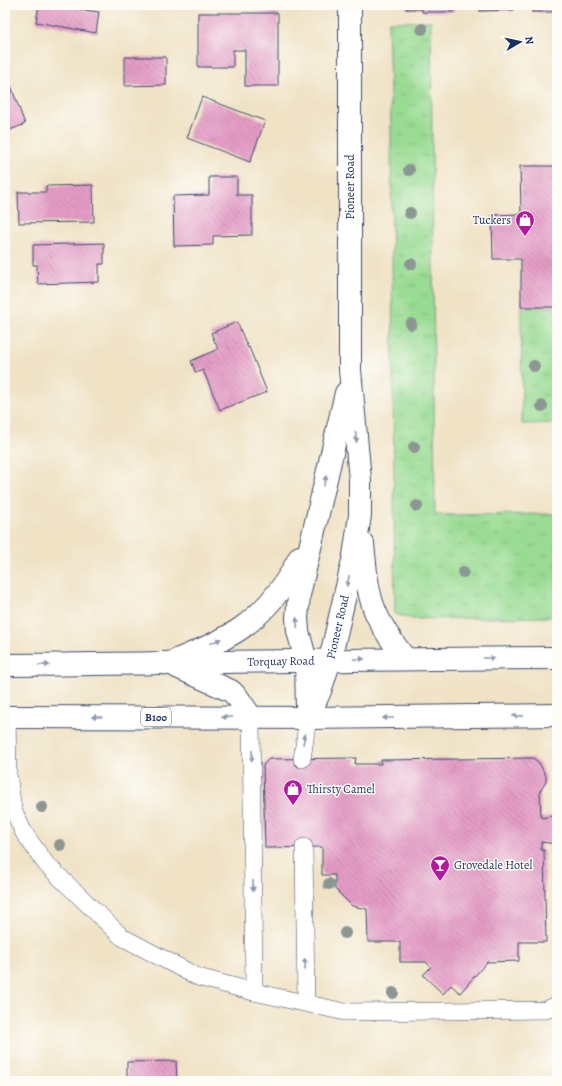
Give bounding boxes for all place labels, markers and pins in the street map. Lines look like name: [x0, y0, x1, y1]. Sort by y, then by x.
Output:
shop icon: Tuckers: [514, 209, 536, 237]
place label: Tuckers: [473, 212, 511, 228]
shop icon: Thirsty Camel: [282, 778, 304, 806]
place label: Thirsty Camel: [307, 781, 375, 797]
bar icon: Grovedale Hotel: [429, 854, 451, 882]
place label: Grovedale Hotel: [454, 857, 532, 873]

